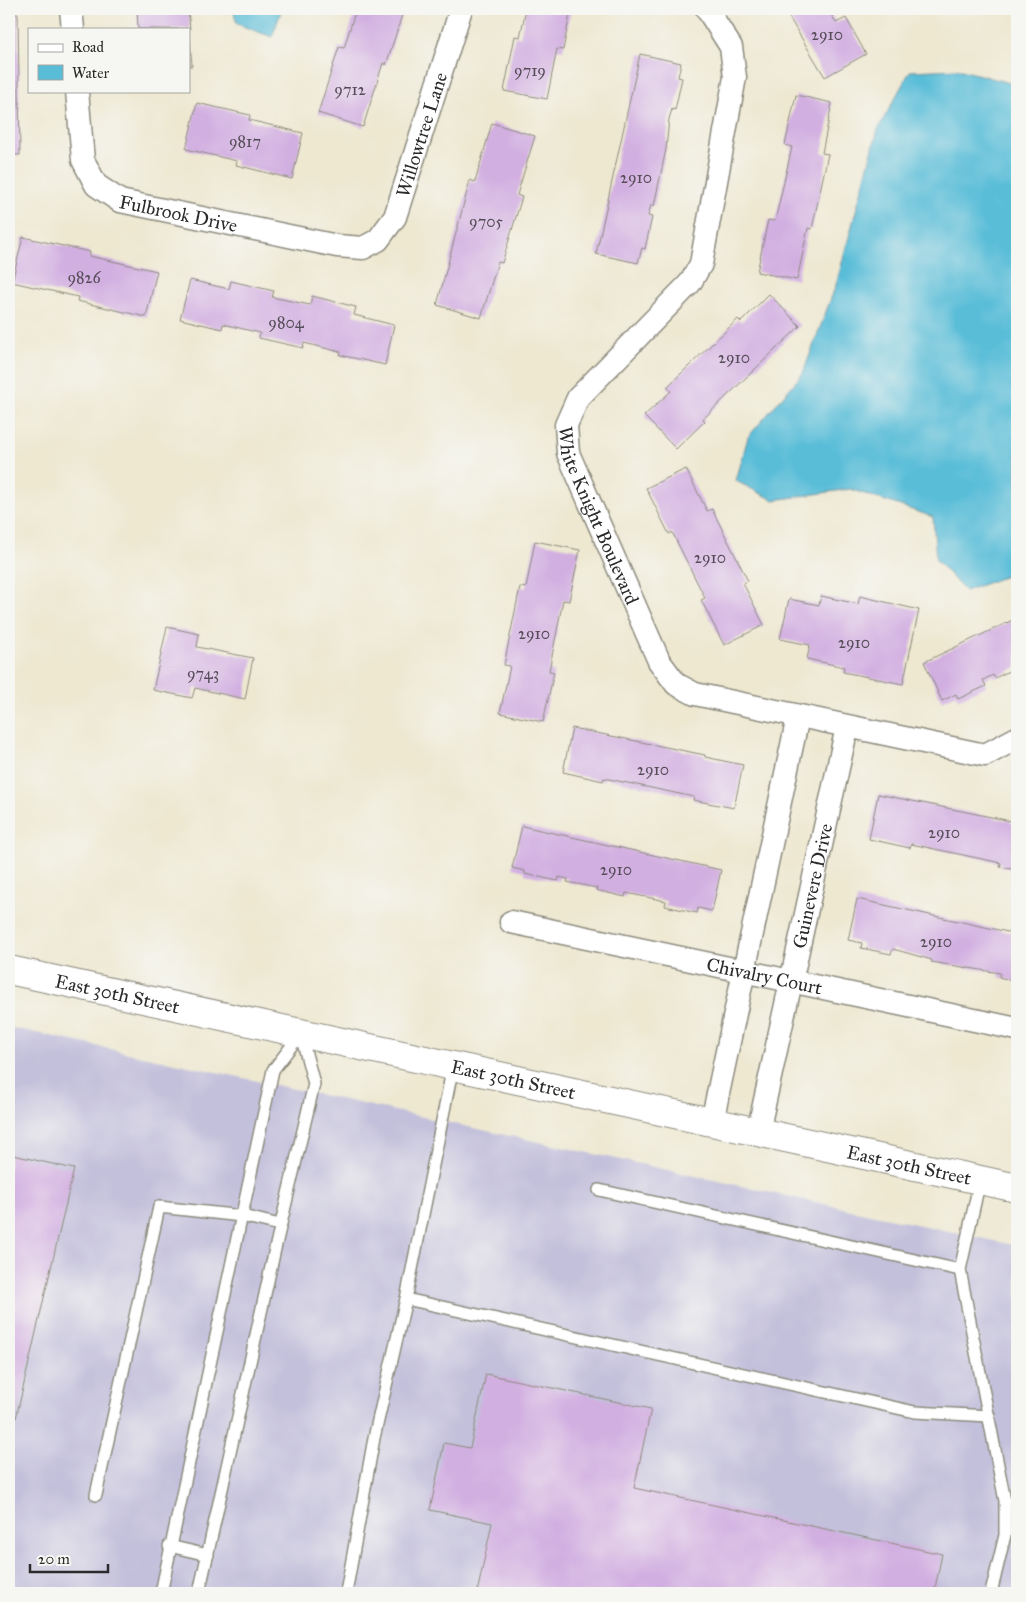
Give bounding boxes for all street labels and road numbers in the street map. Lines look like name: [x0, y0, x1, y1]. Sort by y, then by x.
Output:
street label: Willowtree Lane: [391, 69, 452, 200]
street label: Fulbrook Drive: [117, 190, 239, 237]
street label: White Knight Boulevard: [554, 425, 644, 609]
street label: Guinevere Drive: [788, 821, 837, 951]
street label: Chivalry Court: [704, 953, 824, 1000]
street label: East 30th Street: [53, 969, 182, 1019]
street label: East 30th Street: [449, 1055, 578, 1104]
street label: East 30th Street: [845, 1141, 974, 1190]

